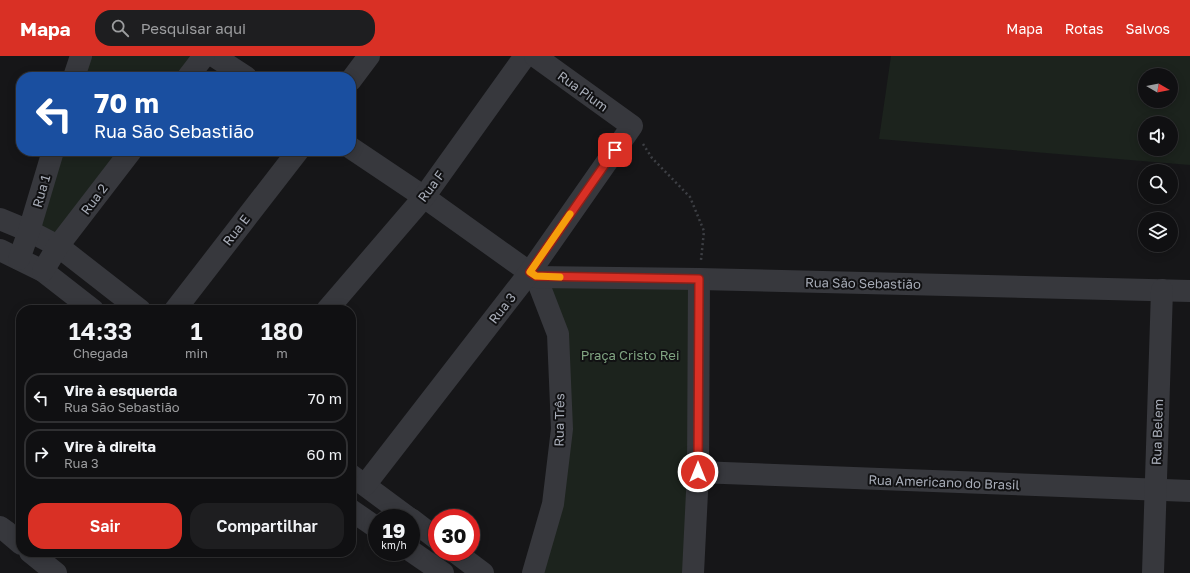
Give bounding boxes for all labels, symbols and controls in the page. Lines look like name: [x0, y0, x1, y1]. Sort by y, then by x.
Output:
search box: [95, 10, 375, 46]
text: Mapa: [20, 17, 71, 40]
icon: search: [109, 17, 131, 39]
text: Pesquisar aqui: [141, 19, 246, 37]
text: Mapa: [1006, 20, 1043, 37]
text: Rotas: [1065, 20, 1104, 37]
text: Salvos: [1126, 20, 1170, 37]
street label: Rua Pium: [555, 67, 611, 115]
north arrow: [1138, 68, 1178, 108]
map controls: [1138, 68, 1178, 252]
text: 70 m: [94, 86, 159, 119]
icon: left: [28, 88, 80, 140]
button: sound: [1138, 116, 1178, 156]
text: Rua São Sebastião: [94, 120, 254, 142]
pin: [598, 133, 632, 167]
icon: arrive: [604, 139, 626, 161]
button: search: [1138, 164, 1178, 204]
street label: Rua F: [414, 167, 448, 205]
street label: Rua 1: [29, 173, 53, 209]
street label: Rua 2: [77, 180, 111, 218]
street label: Rua E: [219, 211, 253, 249]
button: layers: [1138, 212, 1178, 252]
street label: Rua São Sebastião: [805, 274, 921, 292]
street label: Rua 3: [485, 289, 519, 327]
text: 14:33: [69, 316, 132, 345]
text: 1: [190, 316, 203, 345]
text: 180: [261, 316, 303, 345]
text: Chegada: [73, 345, 128, 361]
text: min: [185, 345, 208, 361]
text: m: [276, 345, 288, 361]
park label: Praça Cristo Rei: [581, 347, 679, 363]
text: Vire à esquerda: [64, 381, 177, 399]
icon: left: [30, 387, 52, 409]
text: 70 m: [308, 389, 342, 407]
street label: Rua Três: [551, 393, 567, 447]
text: Rua São Sebastião: [64, 399, 180, 415]
street label: Rua Belem: [1148, 399, 1166, 465]
text: Vire à direita: [64, 437, 156, 455]
icon: right: [30, 443, 52, 465]
text: 60 m: [307, 445, 342, 463]
position arrow: [677, 451, 719, 493]
text: Rua 3: [64, 455, 99, 471]
street label: Rua Americano do Brasil: [868, 471, 1020, 493]
button: Sair: [28, 503, 182, 549]
button: Compartilhar: [190, 503, 344, 549]
speed limit sign: 30: [428, 509, 480, 561]
text: 19: [382, 518, 405, 542]
text: km/h: [381, 539, 407, 551]

